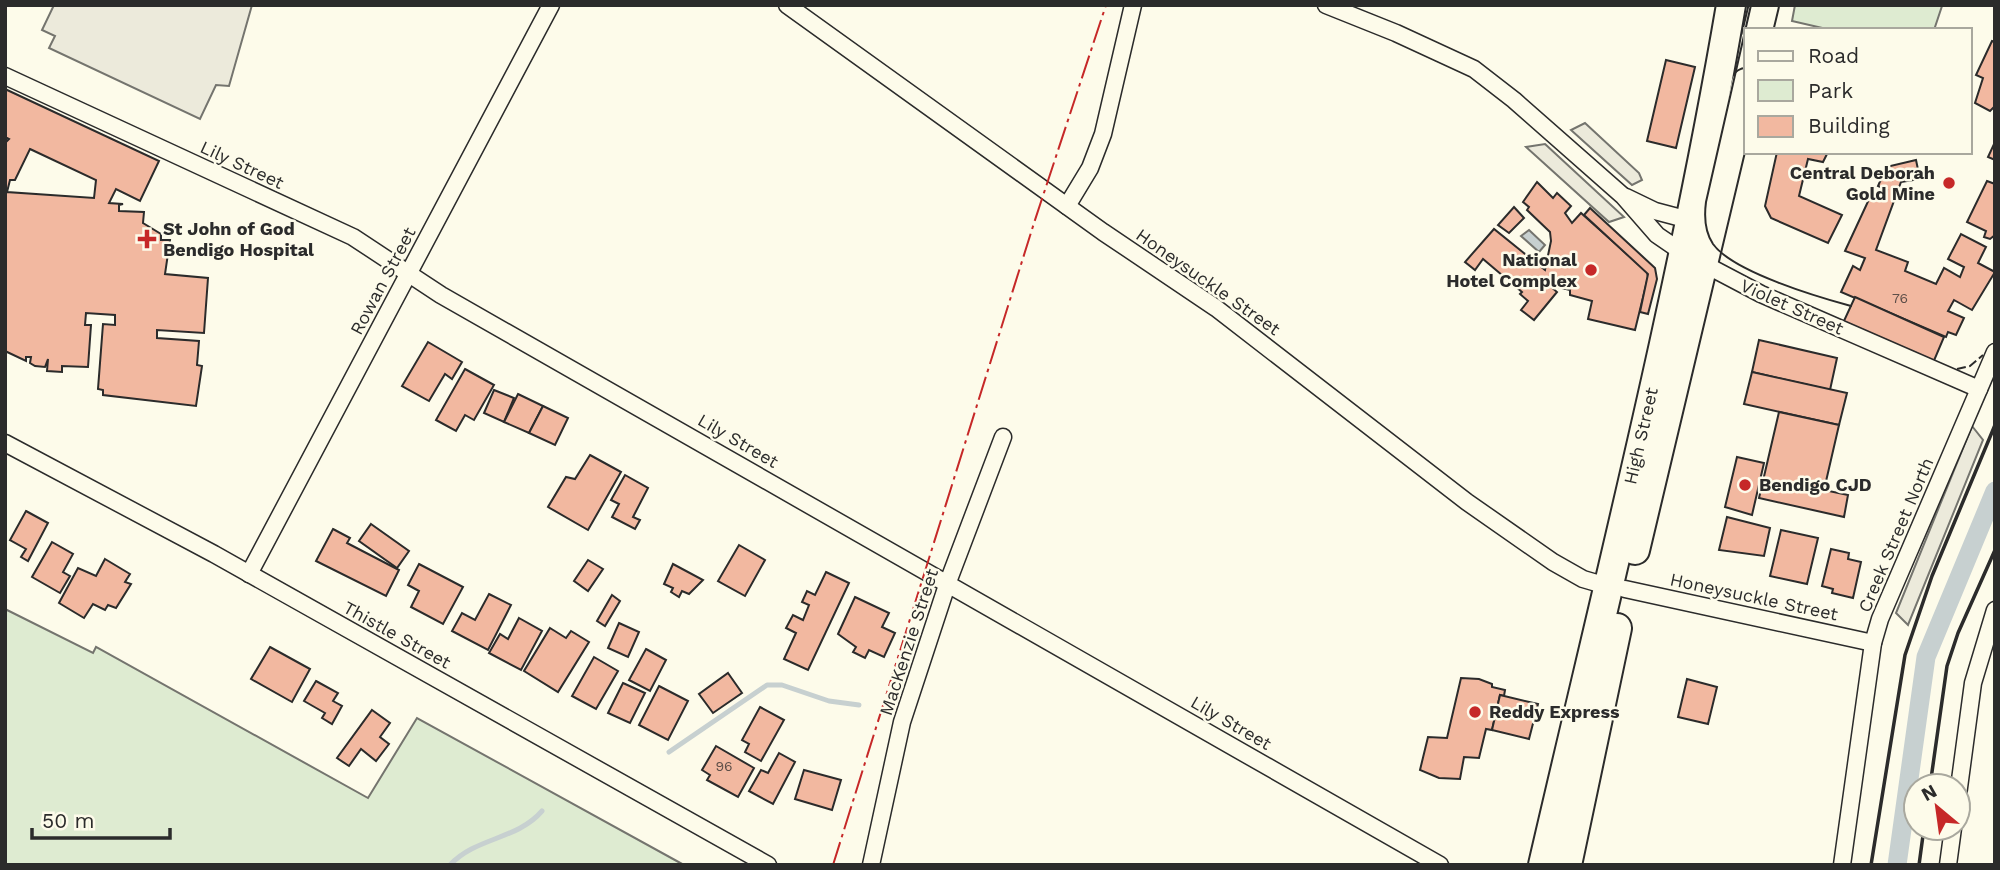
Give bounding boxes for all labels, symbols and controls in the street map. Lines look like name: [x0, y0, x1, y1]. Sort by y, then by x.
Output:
legend: [1744, 28, 1972, 154]
text: Road: [1808, 43, 1859, 68]
text: Park: [1808, 78, 1853, 103]
text: Building: [1808, 113, 1890, 138]
street label: Lily Street: [197, 136, 288, 193]
place label: Central Deborah Gold Mine: [1790, 162, 1935, 204]
marker: Central Deborah Gold Mine: [1941, 175, 1957, 191]
place label: St John of God Bendigo Hospital: [163, 218, 314, 260]
street label: Rowan Street: [345, 223, 420, 338]
street label: Honeysuckle Street: [1132, 224, 1285, 340]
marker: St John of God Bendigo Hospital: [137, 229, 157, 249]
place label: National Hotel Complex: [1446, 249, 1577, 291]
marker: National Hotel Complex: [1583, 262, 1599, 278]
street label: Violet Street: [1737, 274, 1847, 339]
house number: 76: [1892, 290, 1908, 306]
street label: High Street: [1619, 385, 1662, 487]
street label: Lily Street: [694, 409, 783, 472]
street label: Creek Street North: [1853, 454, 1938, 615]
place label: Bendigo CJD: [1759, 474, 1872, 495]
marker: Bendigo CJD: [1737, 477, 1753, 493]
street label: MacKenzie Street: [875, 565, 942, 718]
street label: Honeysuckle Street: [1668, 568, 1840, 625]
street label: Thistle Street: [340, 596, 455, 673]
street label: Lily Street: [1187, 691, 1276, 754]
place label: Reddy Express: [1489, 701, 1620, 722]
marker: Reddy Express: [1467, 704, 1483, 720]
house number: 96: [715, 758, 733, 774]
north arrow: [1902, 772, 1972, 842]
text: N: [1917, 779, 1941, 806]
scale bar: [32, 796, 170, 840]
text: 50 m: [42, 808, 94, 833]

